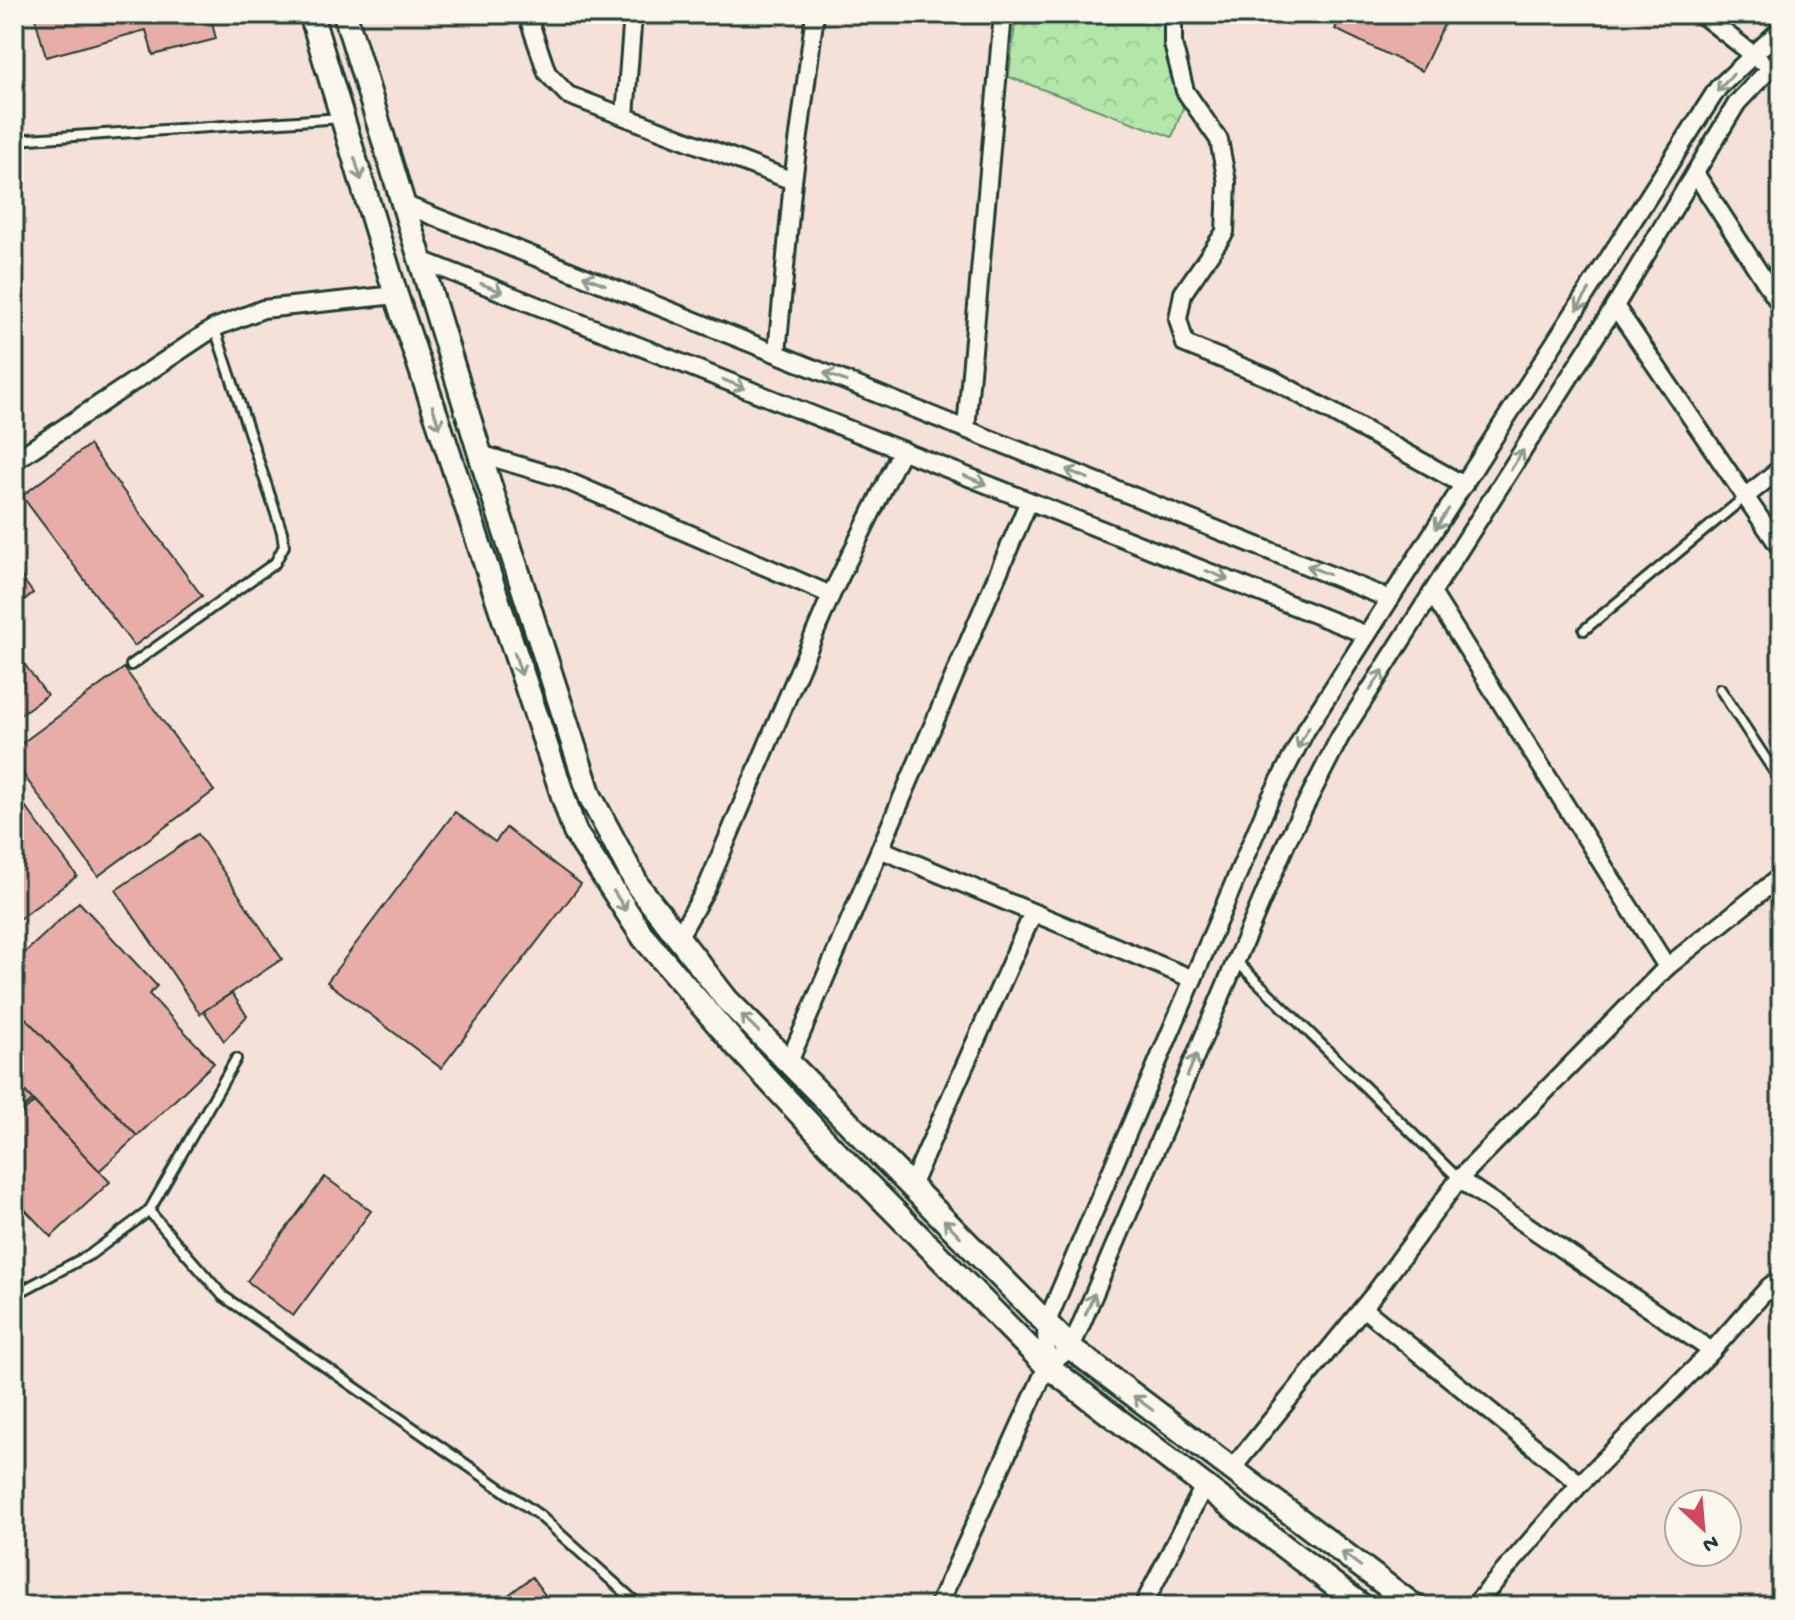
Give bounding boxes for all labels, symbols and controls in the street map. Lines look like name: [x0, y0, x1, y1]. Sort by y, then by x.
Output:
one-way arrow: [1716, 72, 1734, 92]
one-way arrow: [352, 156, 366, 181]
one-way arrow: [582, 272, 607, 286]
one-way arrow: [479, 282, 504, 296]
one-way arrow: [1574, 288, 1590, 311]
one-way arrow: [823, 369, 848, 383]
one-way arrow: [721, 378, 746, 392]
one-way arrow: [430, 404, 445, 429]
one-way arrow: [1508, 450, 1525, 472]
one-way arrow: [1065, 465, 1090, 480]
one-way arrow: [962, 473, 987, 488]
one-way arrow: [1434, 507, 1450, 530]
one-way arrow: [1306, 562, 1331, 576]
one-way arrow: [1204, 569, 1229, 584]
one-way arrow: [512, 651, 527, 676]
one-way arrow: [1368, 669, 1385, 691]
one-way arrow: [1294, 726, 1310, 749]
one-way arrow: [612, 889, 628, 912]
one-way arrow: [741, 1014, 760, 1033]
one-way arrow: [1185, 1053, 1200, 1078]
one-way arrow: [943, 1219, 962, 1238]
one-way arrow: [1083, 1292, 1098, 1317]
one-way arrow: [1133, 1395, 1155, 1412]
north arrow: [1663, 1488, 1743, 1568]
text: N: [1698, 1528, 1722, 1557]
one-way arrow: [1341, 1551, 1363, 1568]

